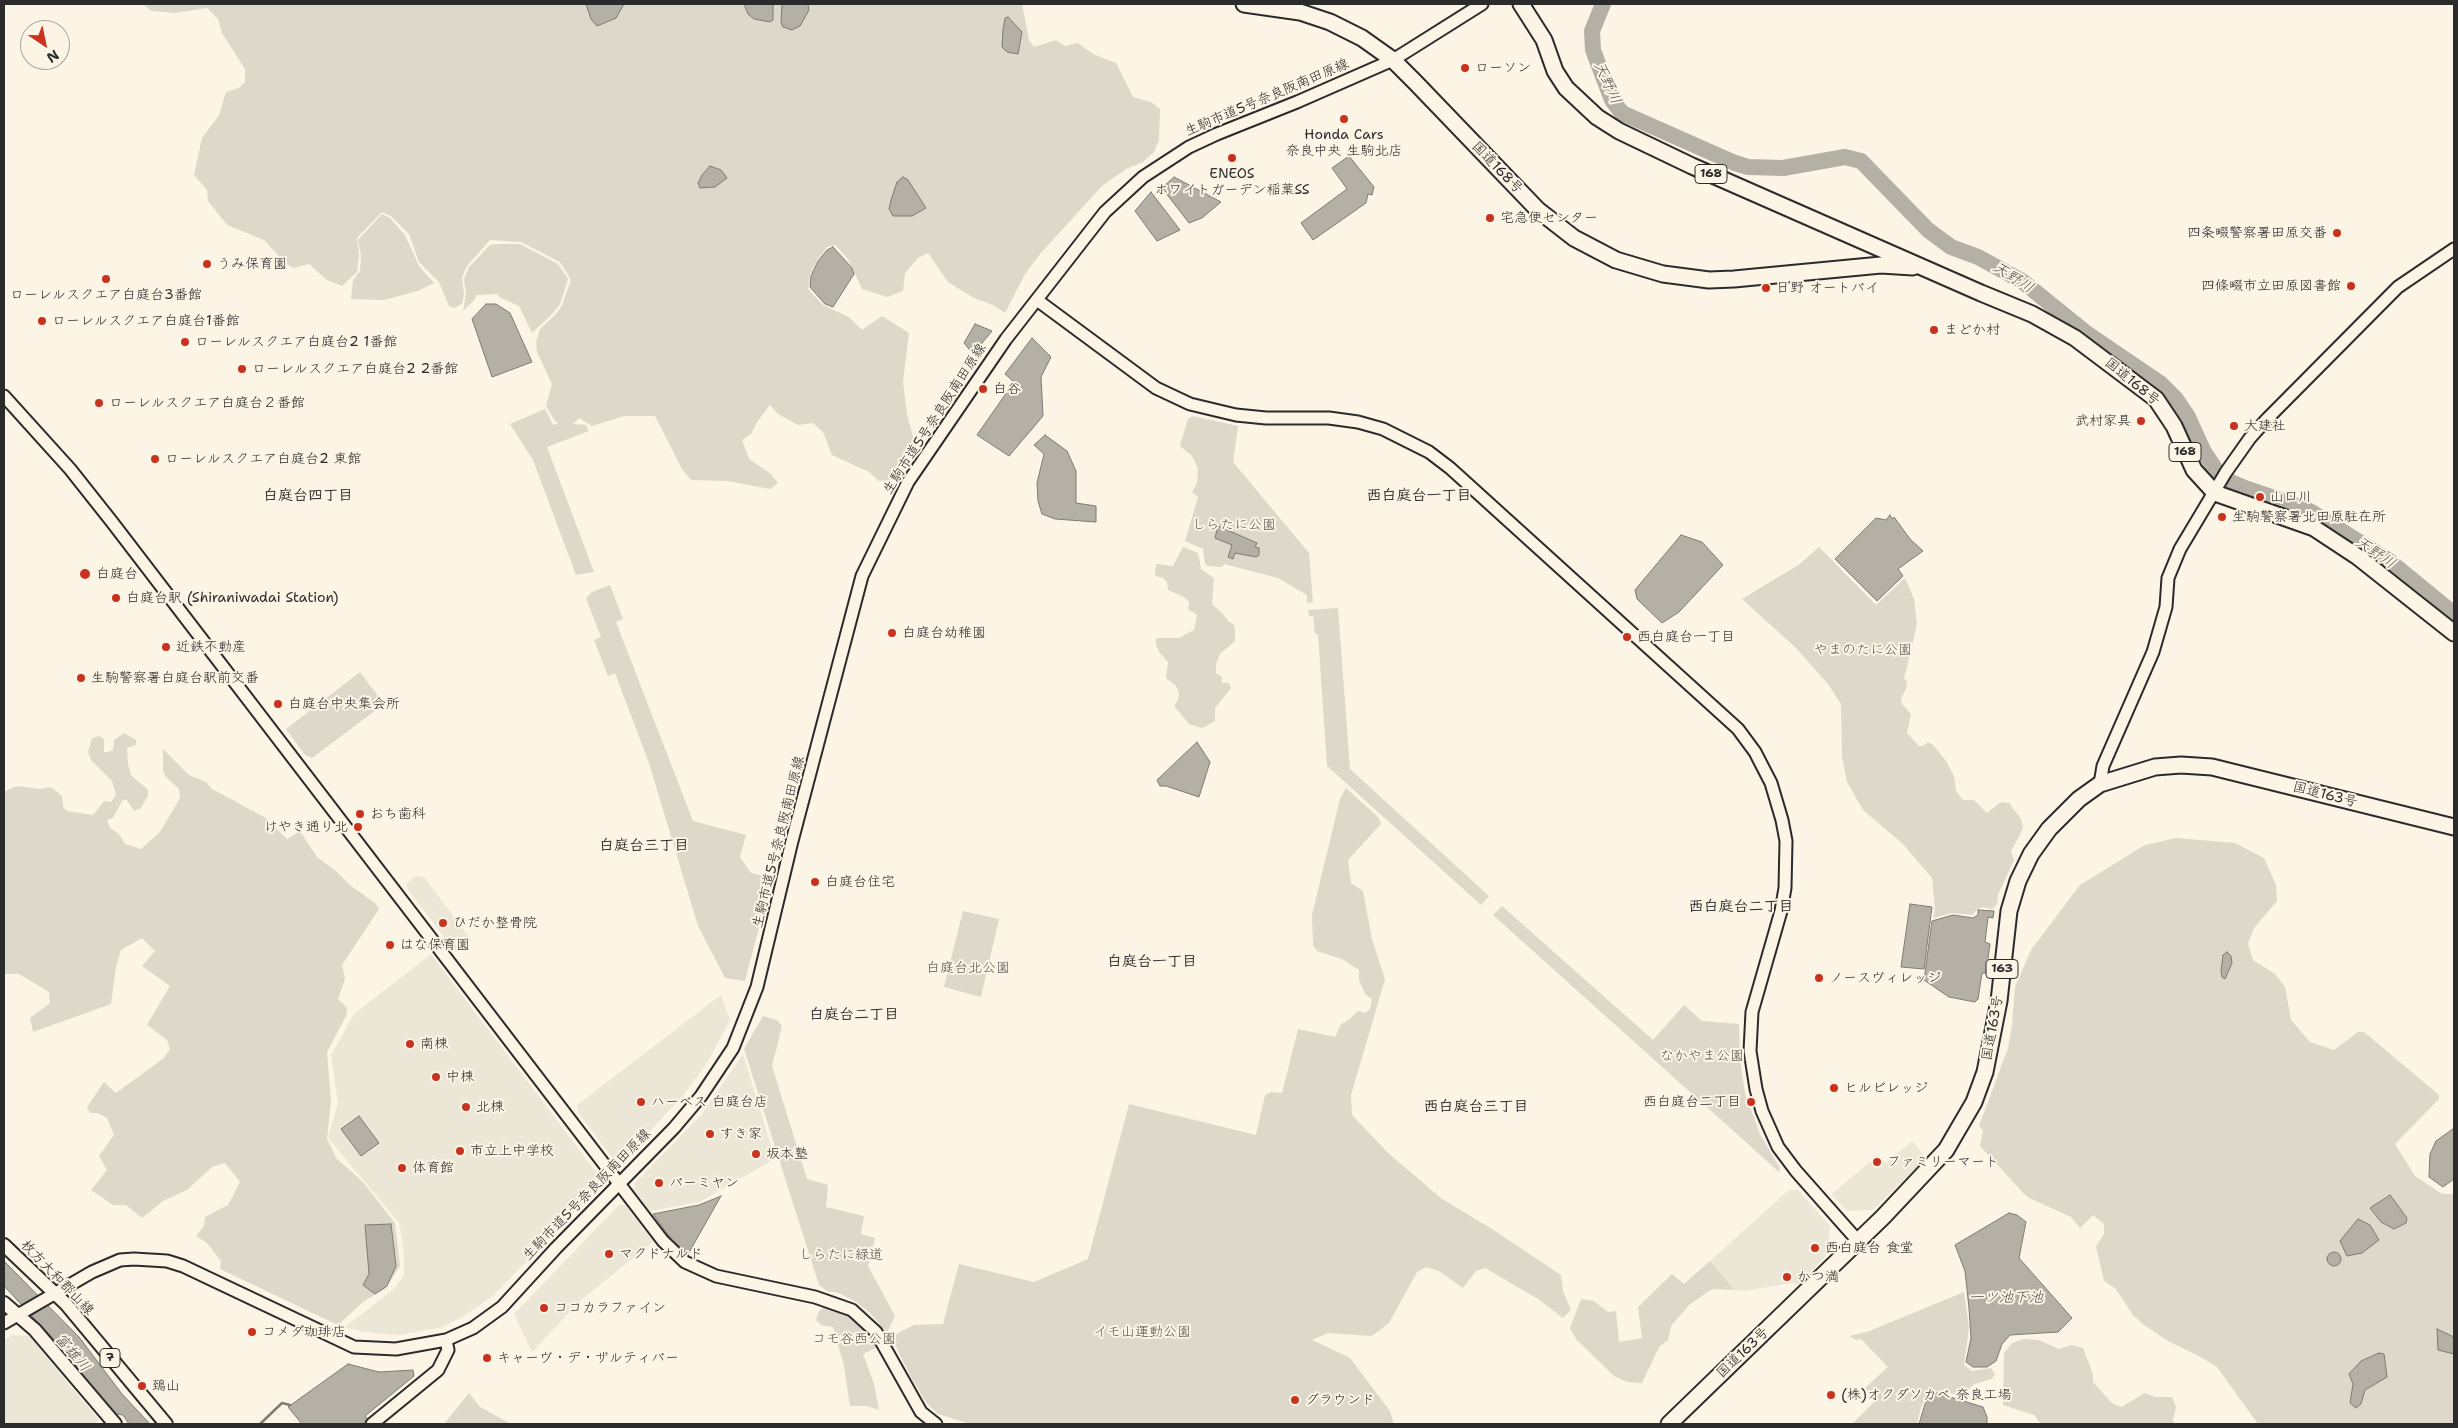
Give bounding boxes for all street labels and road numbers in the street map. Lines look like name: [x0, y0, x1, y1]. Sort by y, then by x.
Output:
street label: 生駒市道5号奈良阪南田原線: [1182, 56, 1352, 140]
street label: 国道168号: [1468, 138, 1526, 198]
road number: 168: [1695, 164, 1727, 183]
street label: 生駒市道5号奈良阪南田原線: [880, 340, 990, 498]
street label: 国道168号: [2101, 355, 2163, 409]
road number: 168: [2169, 442, 2201, 462]
street label: 生駒市道5号奈良阪南田原線: [749, 754, 809, 930]
street label: 国道163号: [2291, 779, 2359, 811]
road number: 163: [1986, 960, 2018, 979]
street label: 国道163号: [1979, 994, 2007, 1062]
street label: 生駒市道5号奈良阪南田原線: [520, 1126, 654, 1264]
street label: 枚方大和郡山線: [17, 1237, 97, 1319]
street label: 国道163号: [1713, 1324, 1773, 1382]
road number: 7: [100, 1349, 120, 1368]

